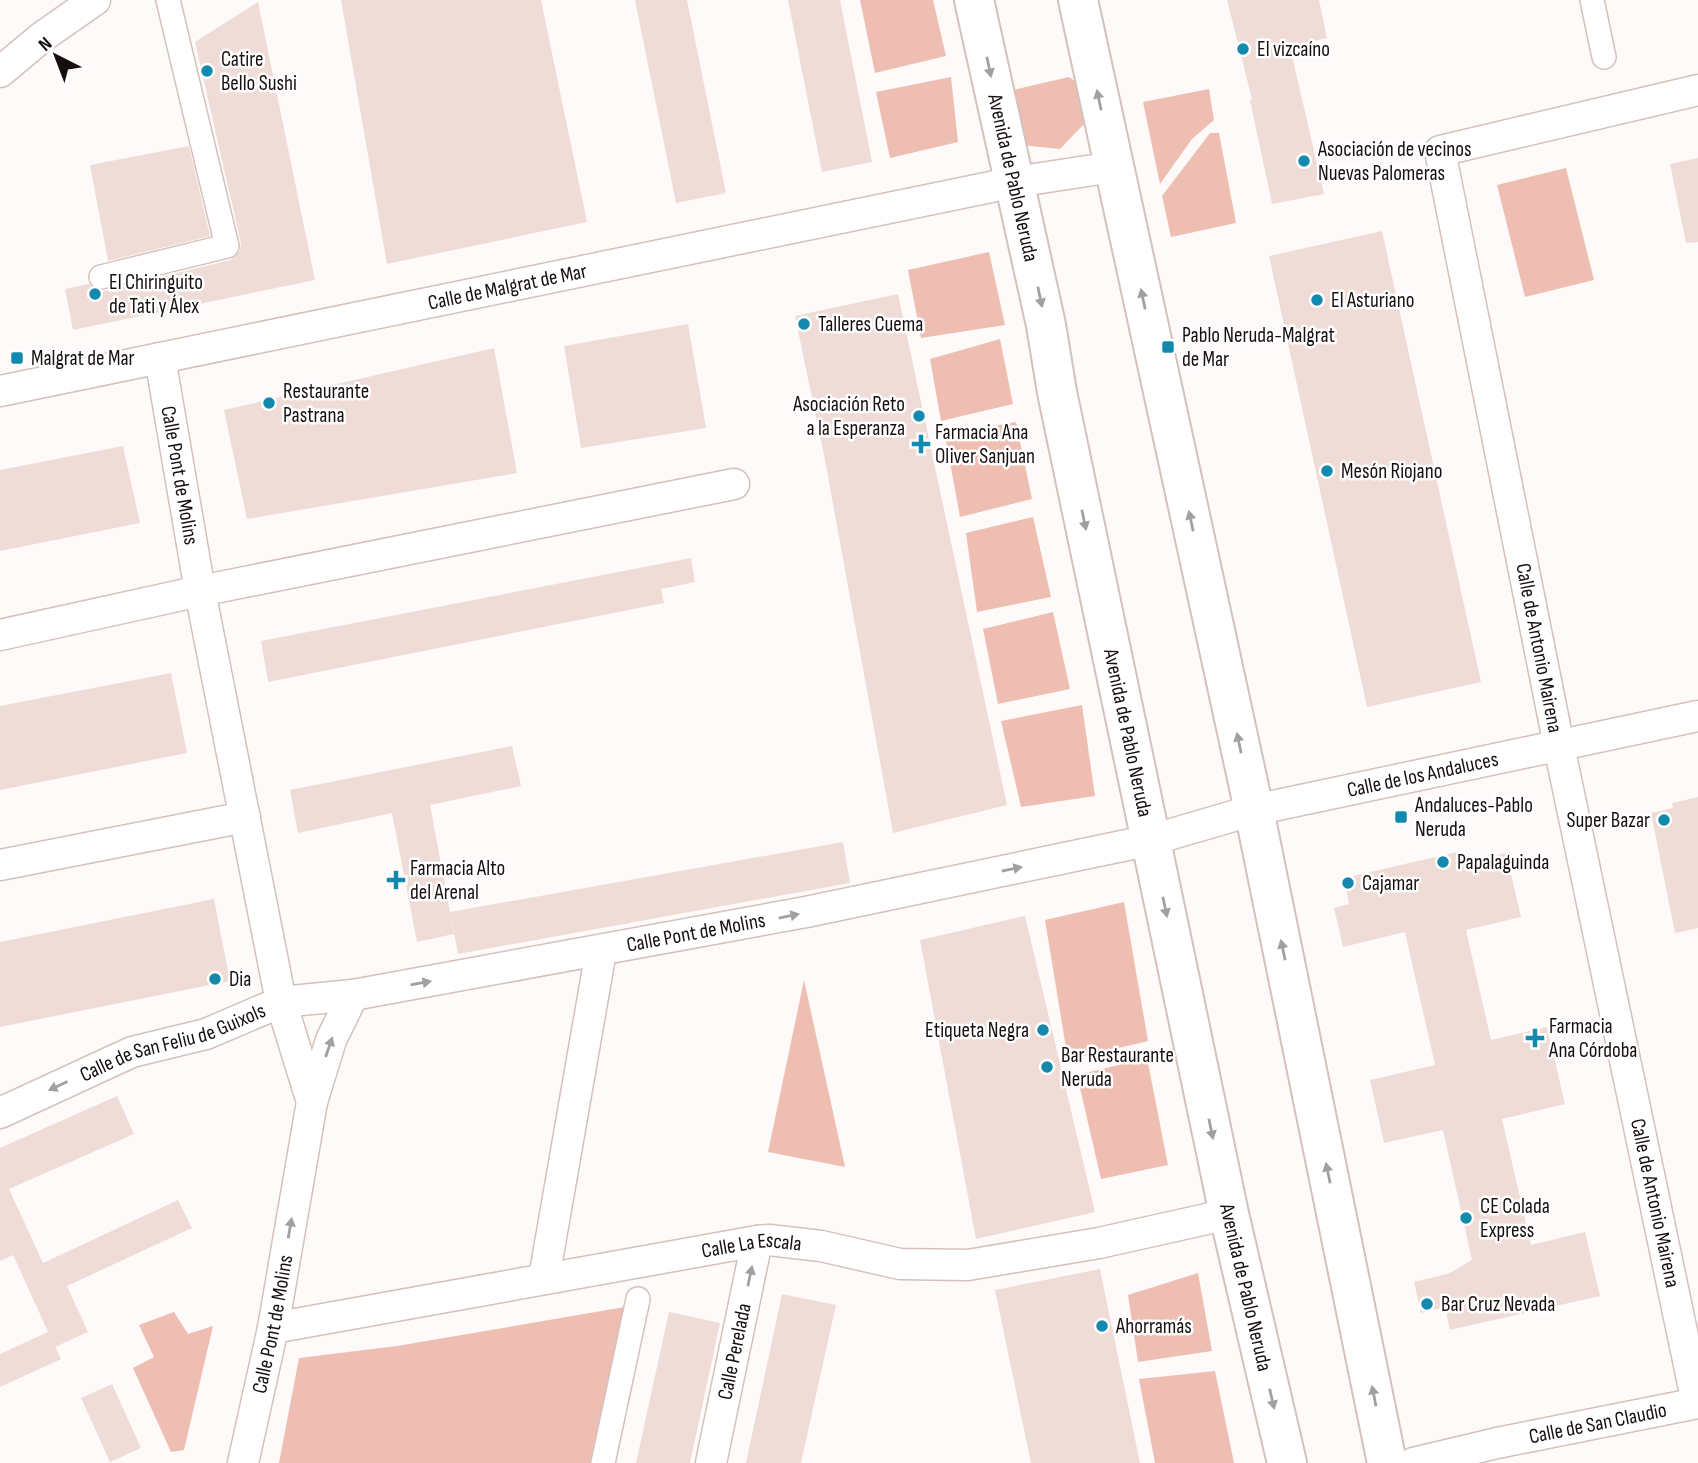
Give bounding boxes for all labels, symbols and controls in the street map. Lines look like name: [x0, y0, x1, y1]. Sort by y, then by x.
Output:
north arrow: [21, 21, 91, 91]
text: N: [34, 33, 57, 56]
place label: El vizcaíno: [1257, 37, 1330, 62]
marker: El vizcaíno: [1235, 41, 1251, 57]
place label: Catire Bello Sushi: [221, 47, 297, 96]
one-way arrow: [984, 56, 995, 78]
marker: Catire Bello Sushi: [199, 63, 215, 79]
one-way arrow: [1094, 89, 1105, 111]
street label: Avenida de Pablo Neruda: [982, 91, 1044, 264]
place label: Asociación de vecinos Nuevas Palomeras: [1317, 137, 1472, 186]
marker: Asociación de vecinos Nuevas Palomeras: [1296, 153, 1312, 169]
street label: Calle de Malgrat de Mar: [426, 258, 589, 315]
place label: El Chiringuito de Tati y Álex: [109, 270, 203, 319]
marker: El Chiringuito de Tati y Álex: [87, 286, 103, 302]
one-way arrow: [1034, 286, 1045, 308]
one-way arrow: [1137, 288, 1148, 310]
place label: El Asturiano: [1331, 288, 1414, 313]
marker: El Asturiano: [1309, 292, 1325, 308]
place label: Talleres Cuema: [818, 312, 923, 337]
marker: Talleres Cuema: [796, 316, 812, 332]
place label: Pablo Neruda-Malgrat de Mar: [1182, 323, 1335, 372]
marker: Pablo Neruda-Malgrat de Mar: [1160, 339, 1176, 355]
place label: Malgrat de Mar: [31, 346, 135, 371]
marker: Malgrat de Mar: [9, 350, 25, 366]
place label: Restaurante Pastrana: [283, 379, 369, 428]
place label: Asociación Reto a la Esperanza: [792, 392, 905, 441]
marker: Restaurante Pastrana: [261, 395, 277, 411]
street label: Calle Pont de Molins: [156, 404, 204, 547]
marker: Asociación Reto a la Esperanza: [911, 408, 927, 424]
place label: Farmacia Ana Oliver Sanjuan: [935, 420, 1035, 469]
marker: Farmacia Ana Oliver Sanjuan: [913, 436, 929, 452]
place label: Mesón Riojano: [1341, 459, 1442, 484]
marker: Mesón Riojano: [1319, 463, 1335, 479]
one-way arrow: [1078, 509, 1089, 531]
one-way arrow: [1185, 510, 1196, 532]
street label: Calle de Antonio Mairena: [1510, 561, 1568, 735]
street label: Avenida de Pablo Neruda: [1098, 646, 1158, 819]
one-way arrow: [1234, 732, 1245, 754]
street label: Calle de los Andaluces: [1345, 746, 1500, 802]
place label: Andaluces-Pablo Neruda: [1414, 793, 1533, 842]
place label: Super Bazar: [1567, 808, 1650, 833]
marker: Andaluces-Pablo Neruda: [1393, 809, 1409, 825]
marker: Super Bazar: [1656, 812, 1672, 828]
place label: Papalaguinda: [1457, 850, 1549, 875]
marker: Papalaguinda: [1435, 854, 1451, 870]
place label: Farmacia Alto del Arenal: [410, 856, 505, 905]
one-way arrow: [1001, 864, 1023, 875]
place label: Cajamar: [1362, 871, 1419, 896]
marker: Farmacia Alto del Arenal: [388, 872, 404, 888]
marker: Cajamar: [1340, 875, 1356, 891]
one-way arrow: [1160, 896, 1171, 918]
street label: Calle Pont de Molins: [624, 907, 767, 957]
one-way arrow: [778, 910, 800, 921]
one-way arrow: [1277, 939, 1288, 961]
place label: Dia: [229, 967, 251, 992]
marker: Dia: [207, 971, 223, 987]
one-way arrow: [410, 977, 432, 988]
street label: Calle de San Feliu de Guixols: [76, 998, 269, 1087]
place label: Farmacia Ana Córdoba: [1548, 1014, 1637, 1063]
place label: Etiqueta Negra: [925, 1018, 1029, 1043]
marker: Etiqueta Negra: [1035, 1022, 1051, 1038]
marker: Farmacia Ana Córdoba: [1527, 1030, 1543, 1046]
one-way arrow: [324, 1037, 335, 1058]
place label: Bar Restaurante Neruda: [1061, 1043, 1174, 1092]
marker: Bar Restaurante Neruda: [1039, 1059, 1055, 1075]
one-way arrow: [47, 1081, 68, 1092]
street label: Calle de Antonio Mairena: [1625, 1116, 1685, 1290]
one-way arrow: [1206, 1118, 1217, 1140]
one-way arrow: [1323, 1162, 1334, 1184]
place label: CE Colada Express: [1480, 1194, 1550, 1243]
street label: Avenida de Pablo Neruda: [1214, 1201, 1278, 1374]
marker: CE Colada Express: [1458, 1210, 1474, 1226]
one-way arrow: [285, 1217, 296, 1239]
street label: Calle La Escala: [699, 1227, 803, 1263]
street label: Calle Pont de Molins: [246, 1253, 298, 1396]
one-way arrow: [744, 1265, 755, 1287]
place label: Bar Cruz Nevada: [1441, 1292, 1555, 1317]
marker: Bar Cruz Nevada: [1419, 1296, 1435, 1312]
street label: Calle Perelada: [712, 1301, 756, 1402]
place label: Ahorramás: [1115, 1314, 1192, 1339]
marker: Ahorramás: [1094, 1318, 1110, 1334]
one-way arrow: [1368, 1385, 1379, 1407]
one-way arrow: [1267, 1388, 1278, 1410]
street label: Calle de San Claudio: [1527, 1397, 1669, 1449]

